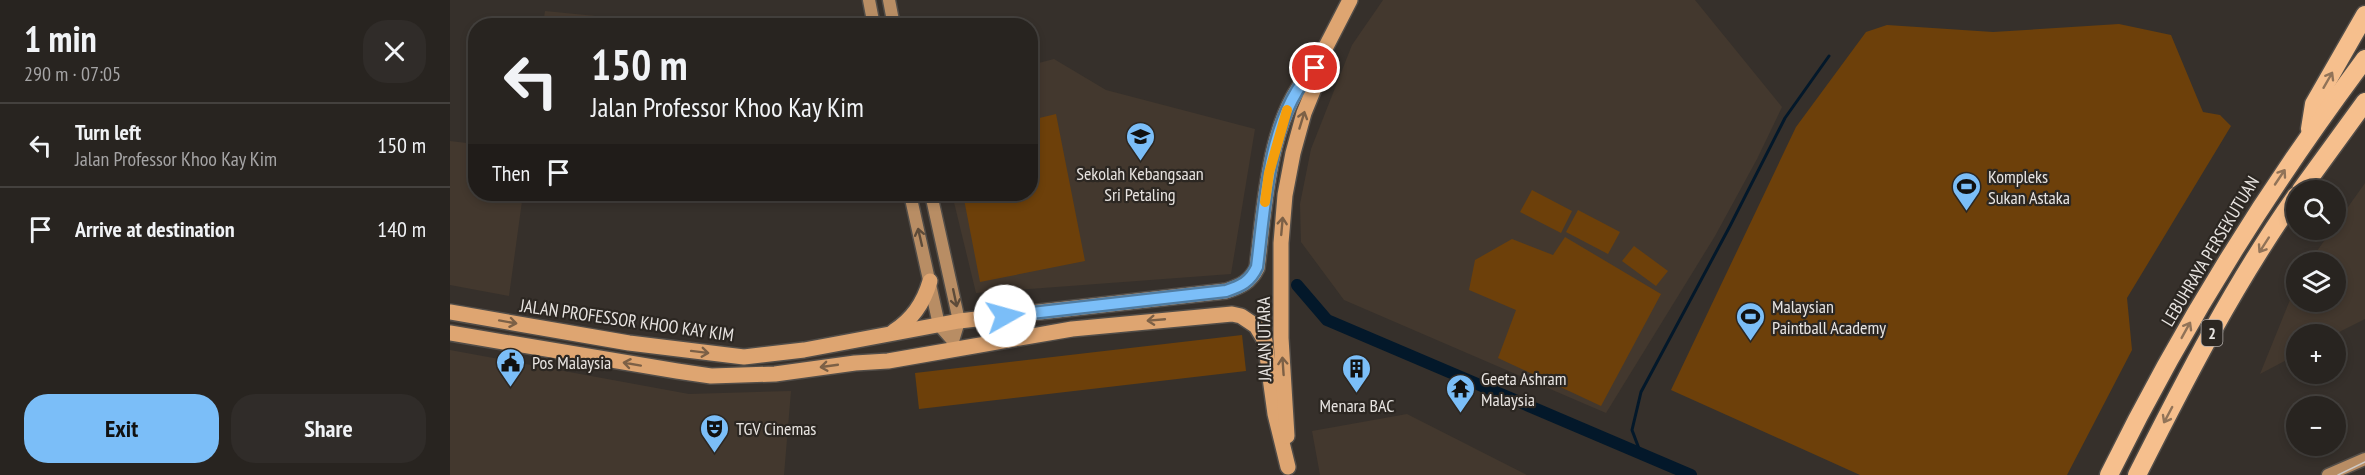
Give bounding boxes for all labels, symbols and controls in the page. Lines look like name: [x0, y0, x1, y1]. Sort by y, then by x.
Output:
text: 1 min: [24, 15, 97, 62]
button: close: [363, 20, 426, 83]
text: 150 m: [591, 37, 688, 92]
icon: left: [492, 42, 570, 120]
pin: [1289, 42, 1340, 93]
icon: arrive: [1298, 51, 1331, 84]
text: 290 m · 07:05: [24, 61, 121, 87]
one-way arrow: [2323, 71, 2334, 89]
text: Jalan Professor Khoo Kay Kim: [591, 90, 864, 124]
one-way arrow: [1297, 111, 1308, 130]
text: Turn left: [75, 118, 141, 146]
school or university icon: Sekolah Kebangsaan Sri Petaling: [1124, 120, 1156, 162]
icon: left: [24, 129, 57, 162]
text: 150 m: [377, 131, 426, 159]
text: Jalan Professor Khoo Kay Kim: [75, 146, 277, 172]
icon: arrive: [542, 156, 575, 189]
text: Then: [492, 159, 530, 187]
place label: Sekolah Kebangsaan Sri Petaling: [1076, 162, 1204, 206]
place label: Kompleks Sukan Astaka: [1988, 165, 2070, 209]
one-way arrow: [2274, 169, 2286, 186]
sports icon: Kompleks Sukan Astaka: [1951, 170, 1983, 212]
street label: LEBUHRAYA PERSEKUTUAN: [2156, 172, 2264, 330]
map controls: [2286, 180, 2346, 456]
button: search: [2286, 180, 2346, 240]
icon: arrive: [24, 213, 57, 246]
text: Arrive at destination: [75, 215, 235, 243]
text: 140 m: [377, 215, 426, 243]
one-way arrow: [1277, 216, 1288, 236]
one-way arrow: [914, 228, 926, 247]
one-way arrow: [2257, 236, 2270, 253]
button: layers: [2286, 252, 2346, 312]
position arrow: [973, 284, 1037, 348]
one-way arrow: [950, 288, 961, 307]
street label: JALAN PROFESSOR KHOO KAY KIM: [518, 293, 735, 346]
place label: Malaysian Paintball Academy: [1772, 295, 1886, 339]
street label: JALAN UTARA: [1252, 296, 1276, 382]
sports icon: Malaysian Paintball Academy: [1735, 300, 1767, 342]
one-way arrow: [1146, 315, 1166, 326]
one-way arrow: [497, 317, 517, 328]
road number: 2: [2202, 320, 2222, 346]
one-way arrow: [2181, 322, 2192, 340]
button: +: [2286, 324, 2346, 384]
public building icon: Pos Malaysia: [495, 346, 527, 388]
one-way arrow: [690, 347, 710, 358]
place label: Pos Malaysia: [532, 351, 611, 374]
building icon: Menara BAC: [1341, 352, 1373, 394]
one-way arrow: [1277, 357, 1288, 377]
one-way arrow: [623, 358, 642, 369]
one-way arrow: [820, 361, 840, 372]
place label: Geeta Ashram Malaysia: [1481, 367, 1566, 411]
temple icon: Geeta Ashram Malaysia: [1444, 372, 1476, 414]
button: Exit: [24, 394, 219, 463]
button: Share: [231, 394, 426, 463]
place label: Menara BAC: [1320, 394, 1394, 417]
button: −: [2286, 396, 2346, 456]
one-way arrow: [2162, 405, 2173, 423]
theatre icon: TGV Cinemas: [699, 412, 731, 454]
place label: TGV Cinemas: [736, 417, 816, 440]

